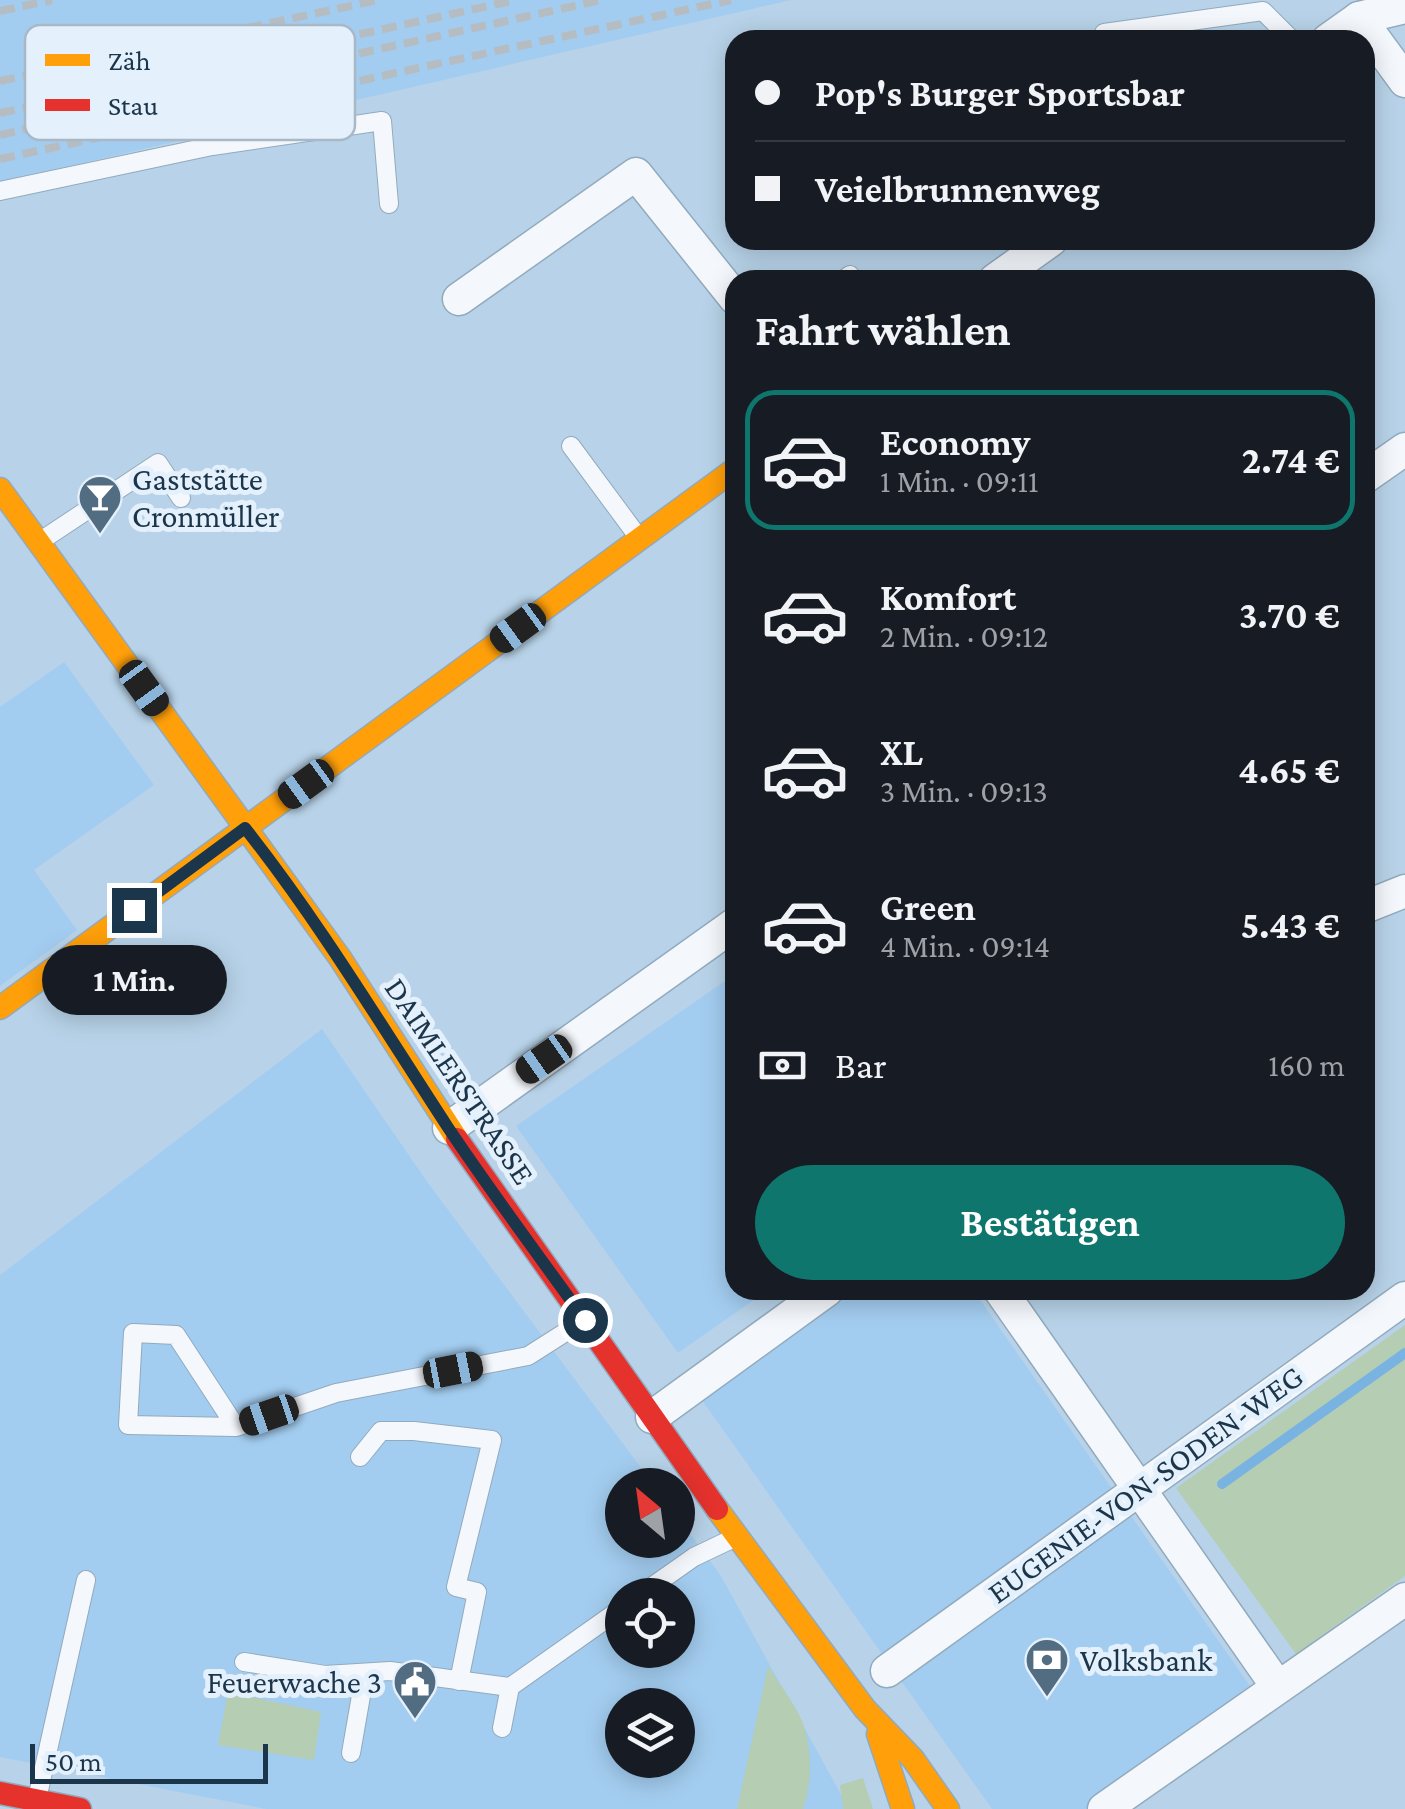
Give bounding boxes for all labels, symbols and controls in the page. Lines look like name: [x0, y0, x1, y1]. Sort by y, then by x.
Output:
legend: [25, 25, 355, 140]
text: Zäh: [108, 45, 151, 76]
text: Pop's Burger Sportsbar: [815, 72, 1185, 114]
text: Stau: [108, 90, 158, 121]
text: Veielbrunnenweg: [815, 168, 1100, 210]
text: Fahrt wählen: [755, 305, 1011, 355]
icon: car: [760, 415, 850, 505]
text: Economy: [880, 421, 1030, 463]
text: 2.74 €: [1242, 439, 1340, 481]
place label: Gaststätte Cronmüller: [132, 461, 280, 534]
text: 1 Min. · 09:11: [880, 463, 1039, 499]
bar icon: Gaststätte Cronmüller: [77, 474, 123, 535]
icon: car: [760, 570, 850, 660]
text: Komfort: [880, 576, 1016, 618]
text: 3.70 €: [1239, 594, 1340, 636]
car: [485, 598, 551, 658]
text: 2 Min. · 09:12: [880, 618, 1048, 654]
car: [114, 655, 174, 721]
icon: car: [760, 725, 850, 815]
text: XL: [880, 731, 923, 773]
text: 4.65 €: [1238, 749, 1340, 791]
car: [273, 754, 339, 814]
text: 3 Min. · 09:13: [880, 773, 1048, 809]
icon: car: [760, 880, 850, 970]
text: Green: [880, 886, 976, 928]
route end: [112, 888, 157, 933]
text: 5.43 €: [1241, 904, 1340, 946]
text: 4 Min. · 09:14: [880, 928, 1050, 964]
callout: 1 Min.: [42, 945, 226, 1015]
text: 1 Min.: [93, 962, 176, 998]
street label: DAIMLERSTRASSE: [378, 971, 542, 1191]
car: [511, 1030, 577, 1088]
icon: cash: [755, 1038, 810, 1093]
text: Bar: [835, 1044, 887, 1086]
text: 160 m: [1268, 1047, 1345, 1083]
button: Bestätigen: [755, 1165, 1345, 1280]
route start: [563, 1298, 608, 1343]
car: [421, 1350, 485, 1390]
street label: EUGENIE-VON-SODEN-WEG: [980, 1358, 1310, 1610]
car: [236, 1391, 302, 1439]
north arrow: [605, 1468, 695, 1558]
map controls: [605, 1468, 695, 1778]
button: locate: [605, 1578, 695, 1668]
bank icon: Volksbank: [1024, 1637, 1070, 1698]
place label: Volksbank: [1080, 1642, 1213, 1678]
public building icon: Feuerwache 3: [392, 1659, 438, 1720]
place label: Feuerwache 3: [207, 1664, 382, 1700]
button: layers: [605, 1688, 695, 1778]
scale bar: [30, 1739, 268, 1784]
text: 50 m: [45, 1746, 102, 1777]

